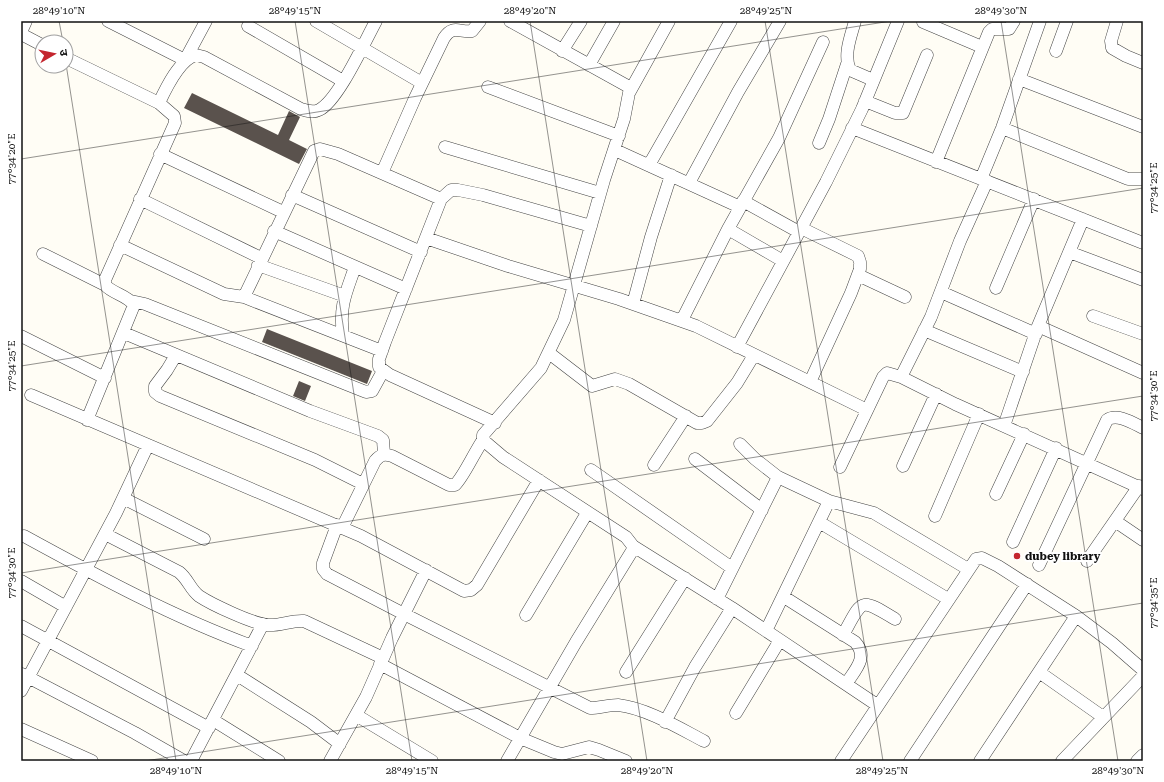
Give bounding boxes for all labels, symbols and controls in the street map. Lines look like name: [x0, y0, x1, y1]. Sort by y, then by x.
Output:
text: 28°49'10"N: [33, 5, 85, 16]
text: 28°49'15"N: [269, 5, 321, 16]
text: 28°49'20"N: [504, 5, 556, 16]
text: 28°49'25"N: [740, 5, 792, 16]
text: 28°49'30"N: [975, 5, 1027, 16]
north arrow: [34, 34, 74, 74]
text: उ: [56, 48, 70, 57]
text: 77°34'20"E: [6, 133, 17, 185]
text: 77°34'25"E: [1148, 162, 1159, 214]
text: 77°34'25"E: [6, 340, 17, 392]
text: 77°34'30"E: [1148, 370, 1159, 422]
text: 77°34'30"E: [6, 547, 17, 599]
place label: dubey library: [1025, 550, 1101, 563]
marker: dubey library: [1012, 551, 1022, 561]
text: 77°34'35"E: [1148, 577, 1159, 629]
text: 28°49'10"N: [150, 765, 202, 776]
text: 28°49'15"N: [386, 765, 438, 776]
text: 28°49'20"N: [621, 765, 673, 776]
text: 28°49'25"N: [856, 765, 908, 776]
text: 28°49'30"N: [1092, 765, 1144, 776]

